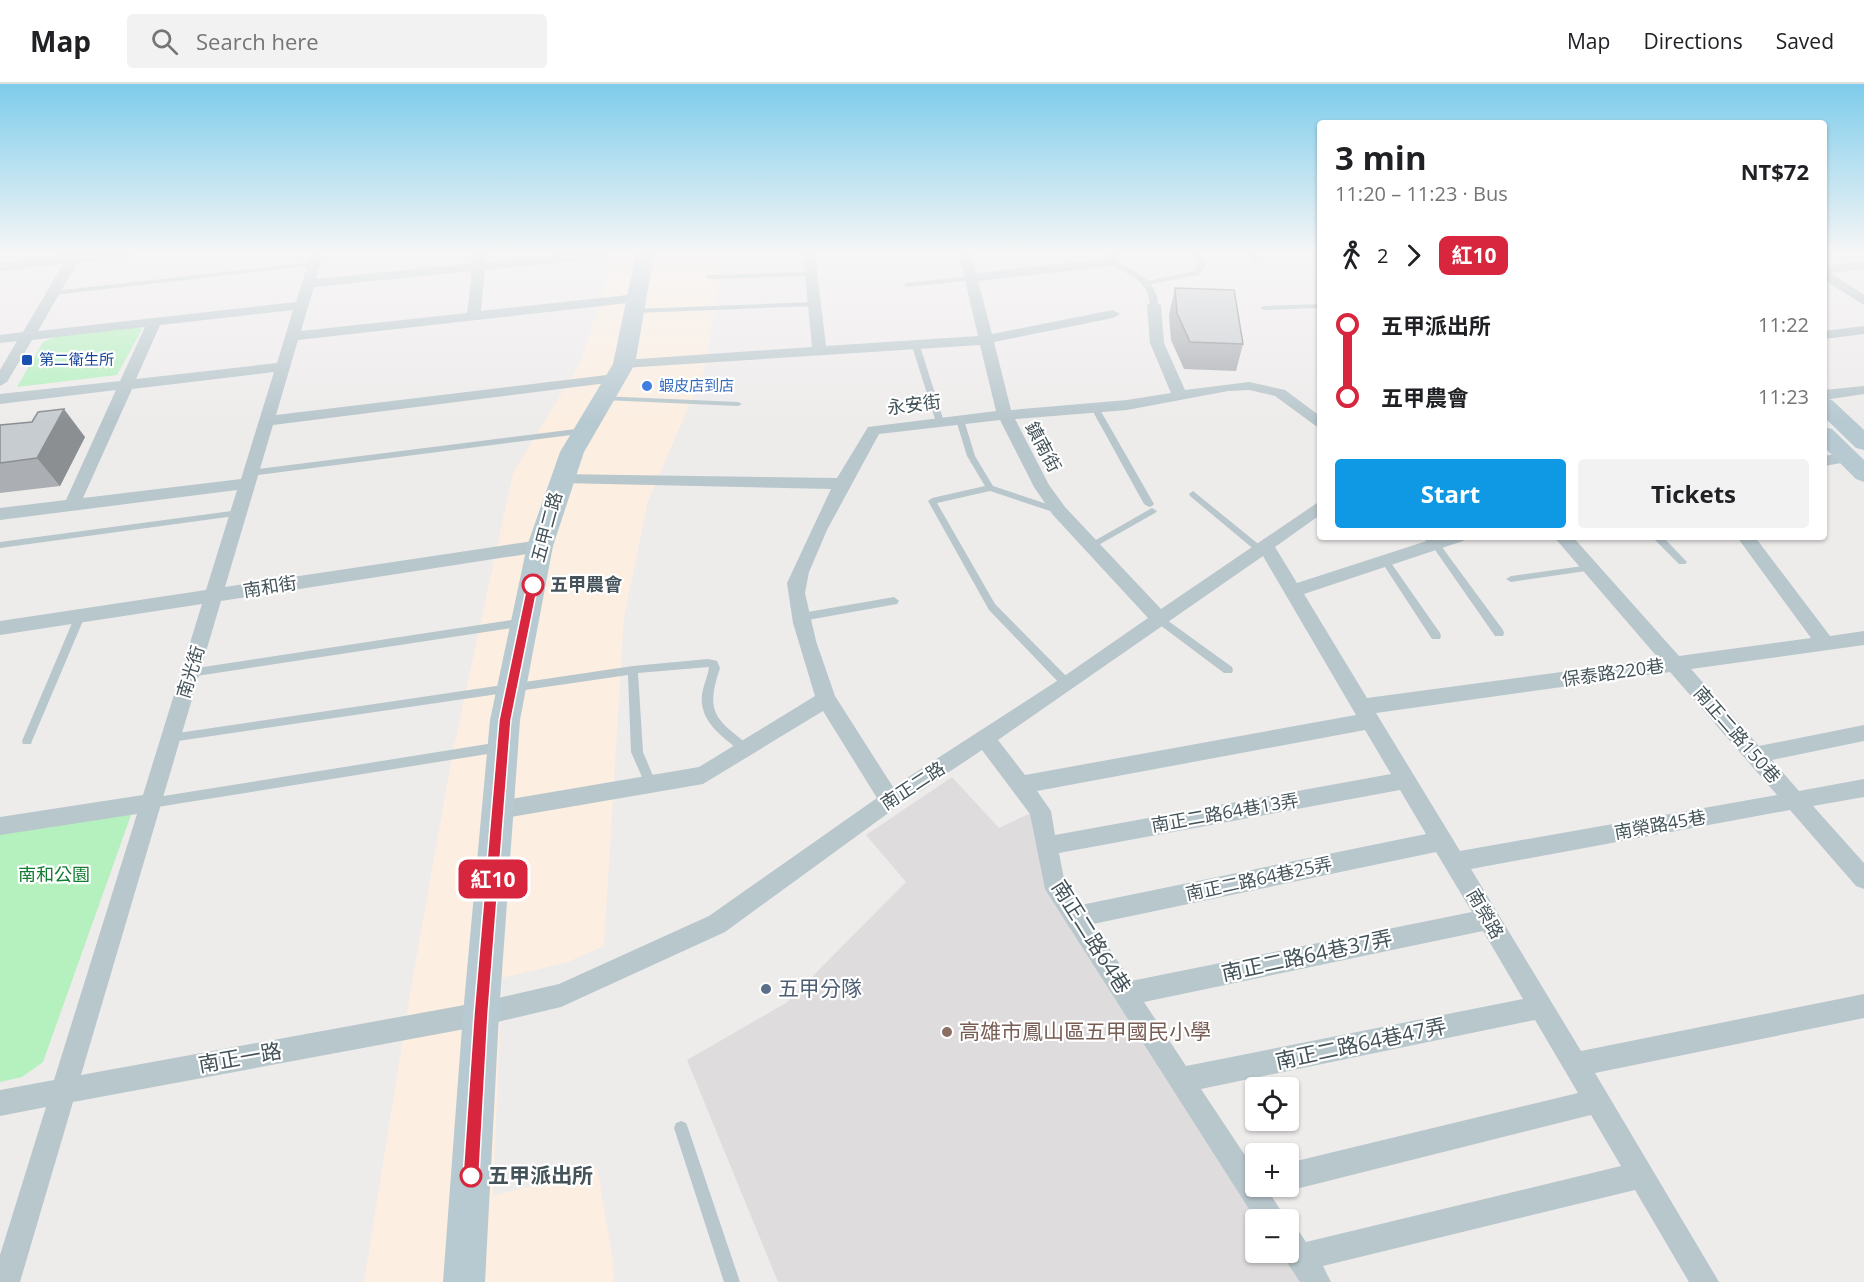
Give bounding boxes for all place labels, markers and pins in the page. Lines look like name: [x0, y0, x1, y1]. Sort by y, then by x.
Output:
place label: 第二衛生所: [39, 349, 114, 369]
marker: 第二衛生所: [20, 353, 34, 367]
place label: 蝦皮店到店: [659, 375, 734, 395]
marker: 蝦皮店到店: [640, 379, 654, 393]
place label: 五甲農會: [550, 572, 623, 596]
marker: 五甲農會: [522, 574, 544, 596]
place label: 五甲分隊: [778, 974, 862, 1002]
marker: 五甲分隊: [759, 982, 773, 996]
place label: 高雄市鳳山區五甲國民小學: [959, 1017, 1211, 1045]
marker: 高雄市鳳山區五甲國民小學: [940, 1025, 954, 1039]
place label: 五甲派出所: [488, 1161, 593, 1189]
marker: 五甲派出所: [460, 1165, 482, 1187]

